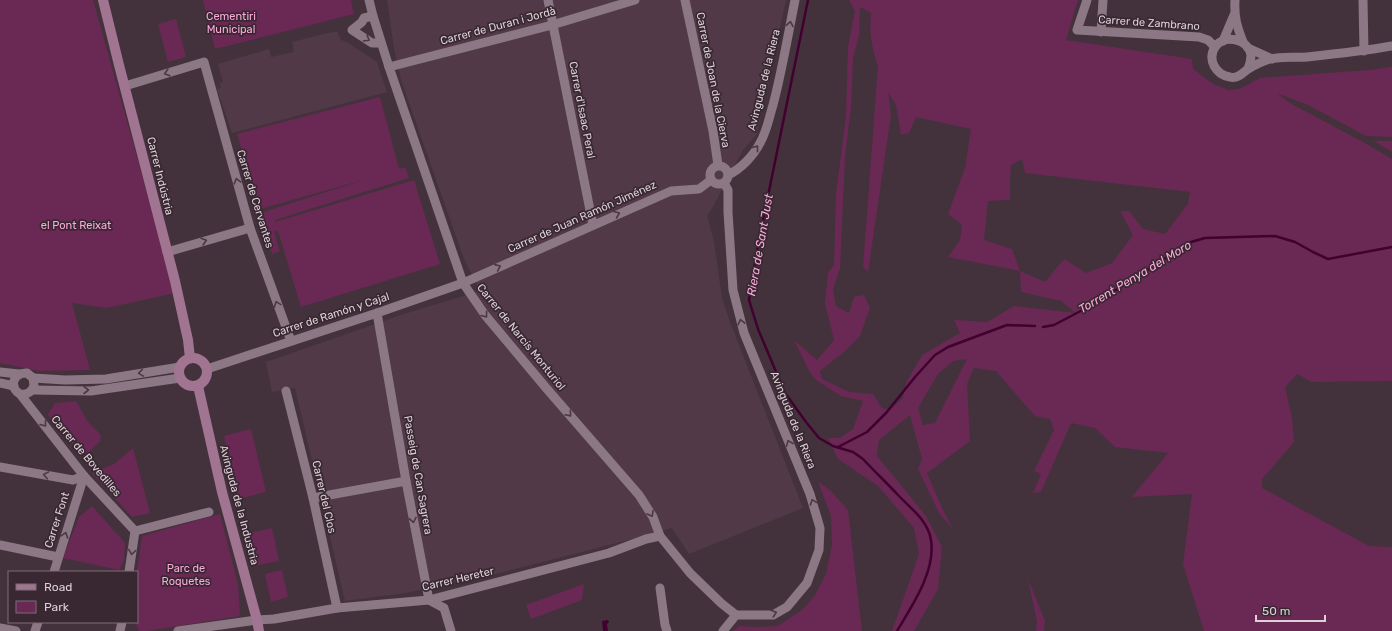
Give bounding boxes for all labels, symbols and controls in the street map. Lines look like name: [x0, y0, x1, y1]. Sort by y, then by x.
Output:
street label: Carrer de Duran i Jordà: [439, 4, 557, 48]
park label: Cementiri Municipal: [206, 10, 256, 36]
street label: Carrer de Joan de la Cierva: [693, 11, 733, 149]
street label: Carrer de Zambrano: [1098, 13, 1200, 33]
one-way arrow: [785, 21, 794, 27]
street label: Avinguda de la Riera: [745, 28, 783, 132]
one-way arrow: [363, 35, 370, 42]
street label: Carrer d'Isaac Peral: [566, 60, 598, 160]
one-way arrow: [163, 68, 170, 77]
street label: Carrer Indústria: [144, 136, 176, 216]
one-way arrow: [751, 146, 758, 153]
street label: Carrer de Cervantes: [234, 148, 276, 250]
one-way arrow: [233, 178, 241, 184]
street label: Carrer de Juan Ramón Jiménez: [506, 178, 659, 256]
water label: Riera de Sant Just: [744, 192, 776, 297]
one-way arrow: [614, 211, 621, 219]
park label: el Pont Reixat: [41, 219, 112, 232]
one-way arrow: [201, 237, 208, 246]
water label: Torrent Penya del Moro: [1076, 238, 1194, 316]
one-way arrow: [494, 264, 502, 272]
street label: Carrer de Narcís Monturiol: [474, 281, 568, 393]
street label: Carrer de Ramón y Cajal: [271, 290, 391, 340]
one-way arrow: [274, 301, 282, 308]
one-way arrow: [480, 310, 487, 317]
one-way arrow: [737, 319, 746, 326]
one-way arrow: [138, 368, 144, 377]
street label: Avinguda de la Riera: [767, 369, 819, 471]
one-way arrow: [83, 386, 89, 394]
one-way arrow: [564, 409, 572, 417]
street label: Carrer de Bovedilles: [48, 413, 124, 499]
street label: Passeig de Can Sagrera: [401, 415, 435, 535]
one-way arrow: [39, 420, 46, 427]
one-way arrow: [786, 439, 794, 446]
street label: Avinguda de la Industria: [217, 444, 261, 566]
street label: Carrer del Clos: [309, 459, 339, 535]
one-way arrow: [43, 472, 50, 480]
street label: Carrer Font: [42, 490, 72, 550]
one-way arrow: [809, 499, 817, 506]
one-way arrow: [647, 510, 654, 517]
one-way arrow: [409, 517, 417, 523]
one-way arrow: [61, 531, 69, 538]
one-way arrow: [128, 549, 137, 555]
park label: Parc de Roquetes: [162, 562, 211, 588]
street label: Carrer Hereter: [421, 564, 496, 594]
legend: [8, 571, 138, 623]
text: Road: [44, 580, 72, 594]
scale bar: [1256, 597, 1325, 623]
text: Park: [44, 600, 70, 614]
text: 50 m: [1262, 604, 1290, 618]
one-way arrow: [771, 609, 778, 618]

